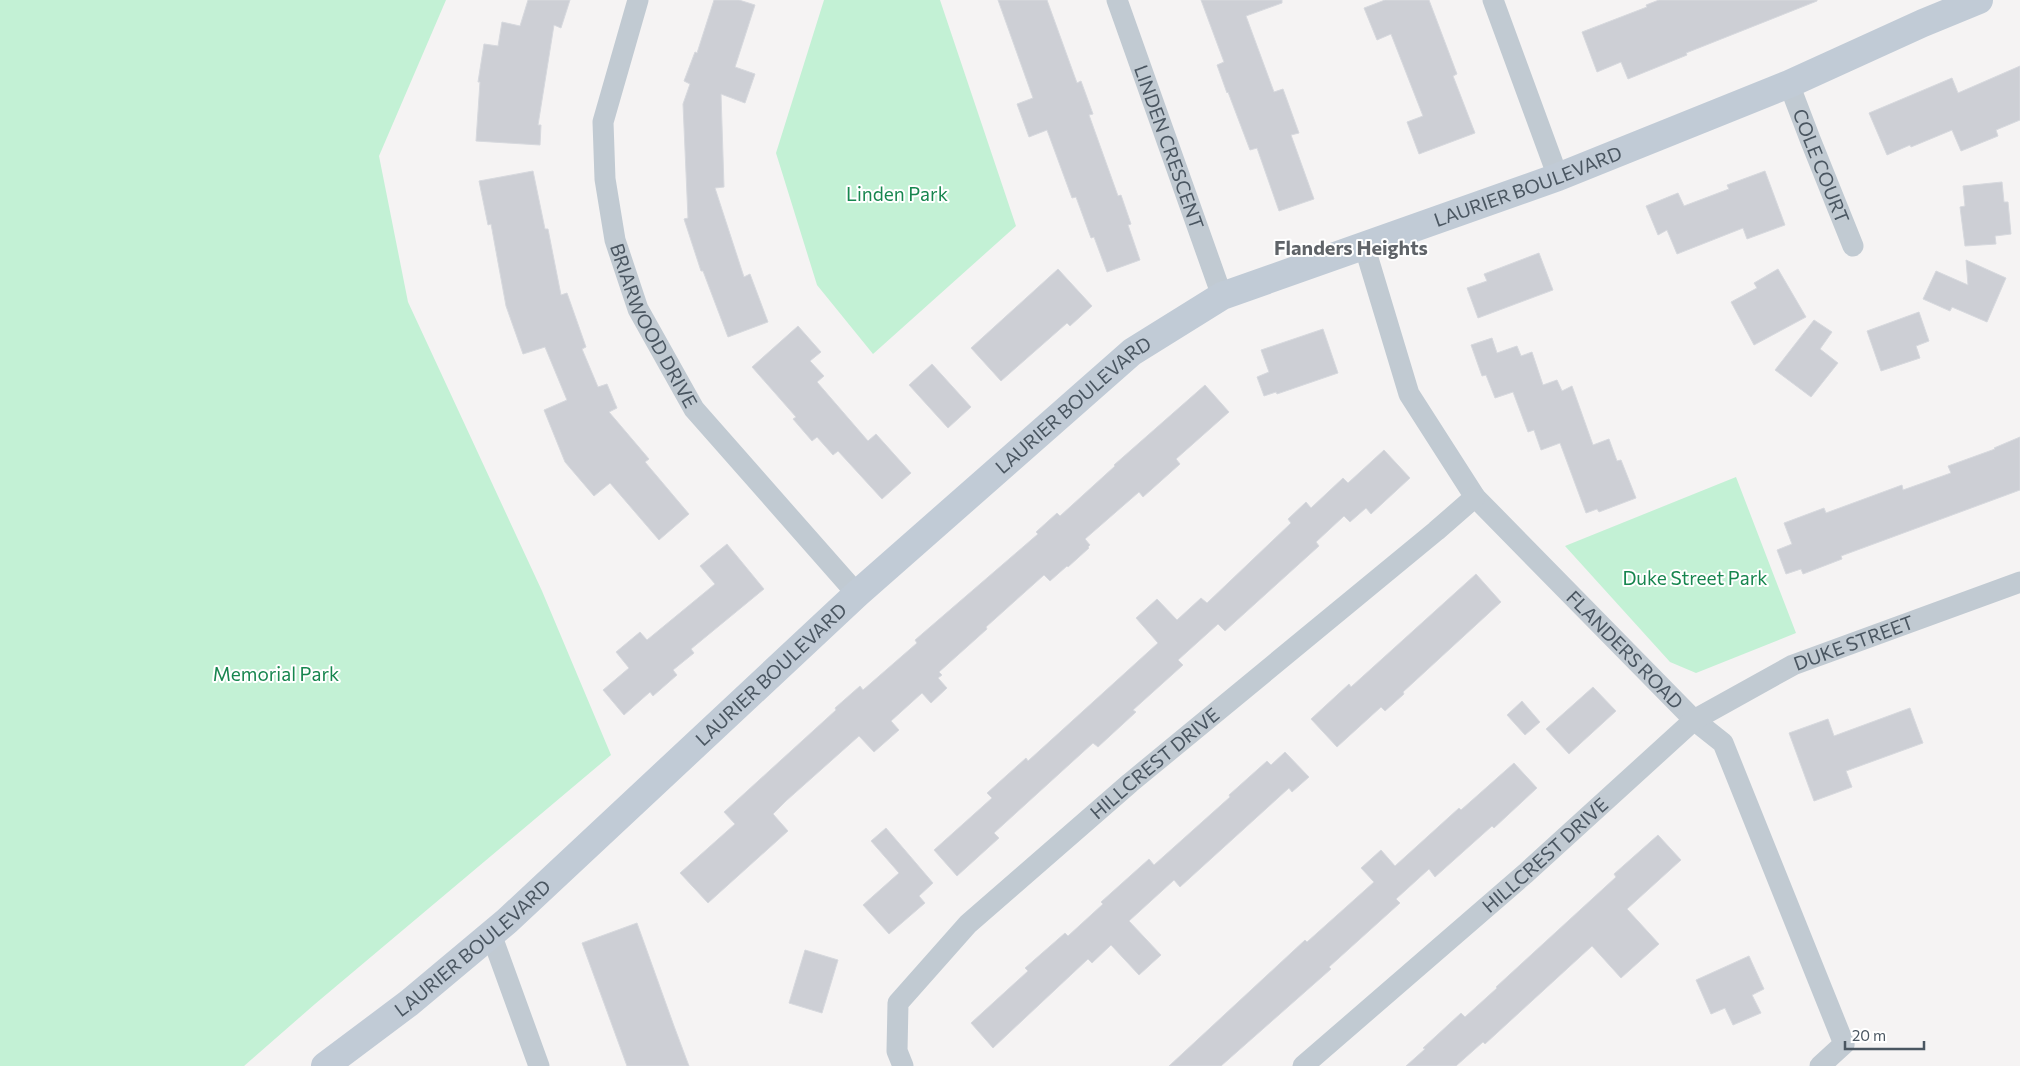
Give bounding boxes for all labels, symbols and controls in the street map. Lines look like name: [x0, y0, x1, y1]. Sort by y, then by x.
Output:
street label: LINDEN CRESCENT: [1130, 62, 1209, 232]
street label: COLE COURT: [1788, 105, 1855, 226]
street label: LAURIER BOULEVARD: [1431, 141, 1625, 231]
park label: Linden Park: [846, 182, 948, 205]
district label: Flanders Heights: [1274, 235, 1428, 259]
street label: BRIARWOOD DRIVE: [606, 240, 703, 412]
street label: LAURIER BOULEVARD: [990, 331, 1155, 478]
park label: Duke Street Park: [1622, 566, 1768, 589]
street label: FLANDERS ROAD: [1562, 585, 1688, 713]
street label: LAURIER BOULEVARD: [690, 598, 851, 750]
street label: DUKE STREET: [1790, 610, 1917, 675]
park label: Memorial Park: [213, 662, 339, 685]
street label: HILLCREST DRIVE: [1085, 702, 1224, 823]
street label: HILLCREST DRIVE: [1477, 792, 1612, 917]
street label: LAURIER BOULEVARD: [390, 874, 555, 1021]
scale bar: [1845, 1018, 1924, 1050]
text: 20 m: [1852, 1026, 1886, 1044]

